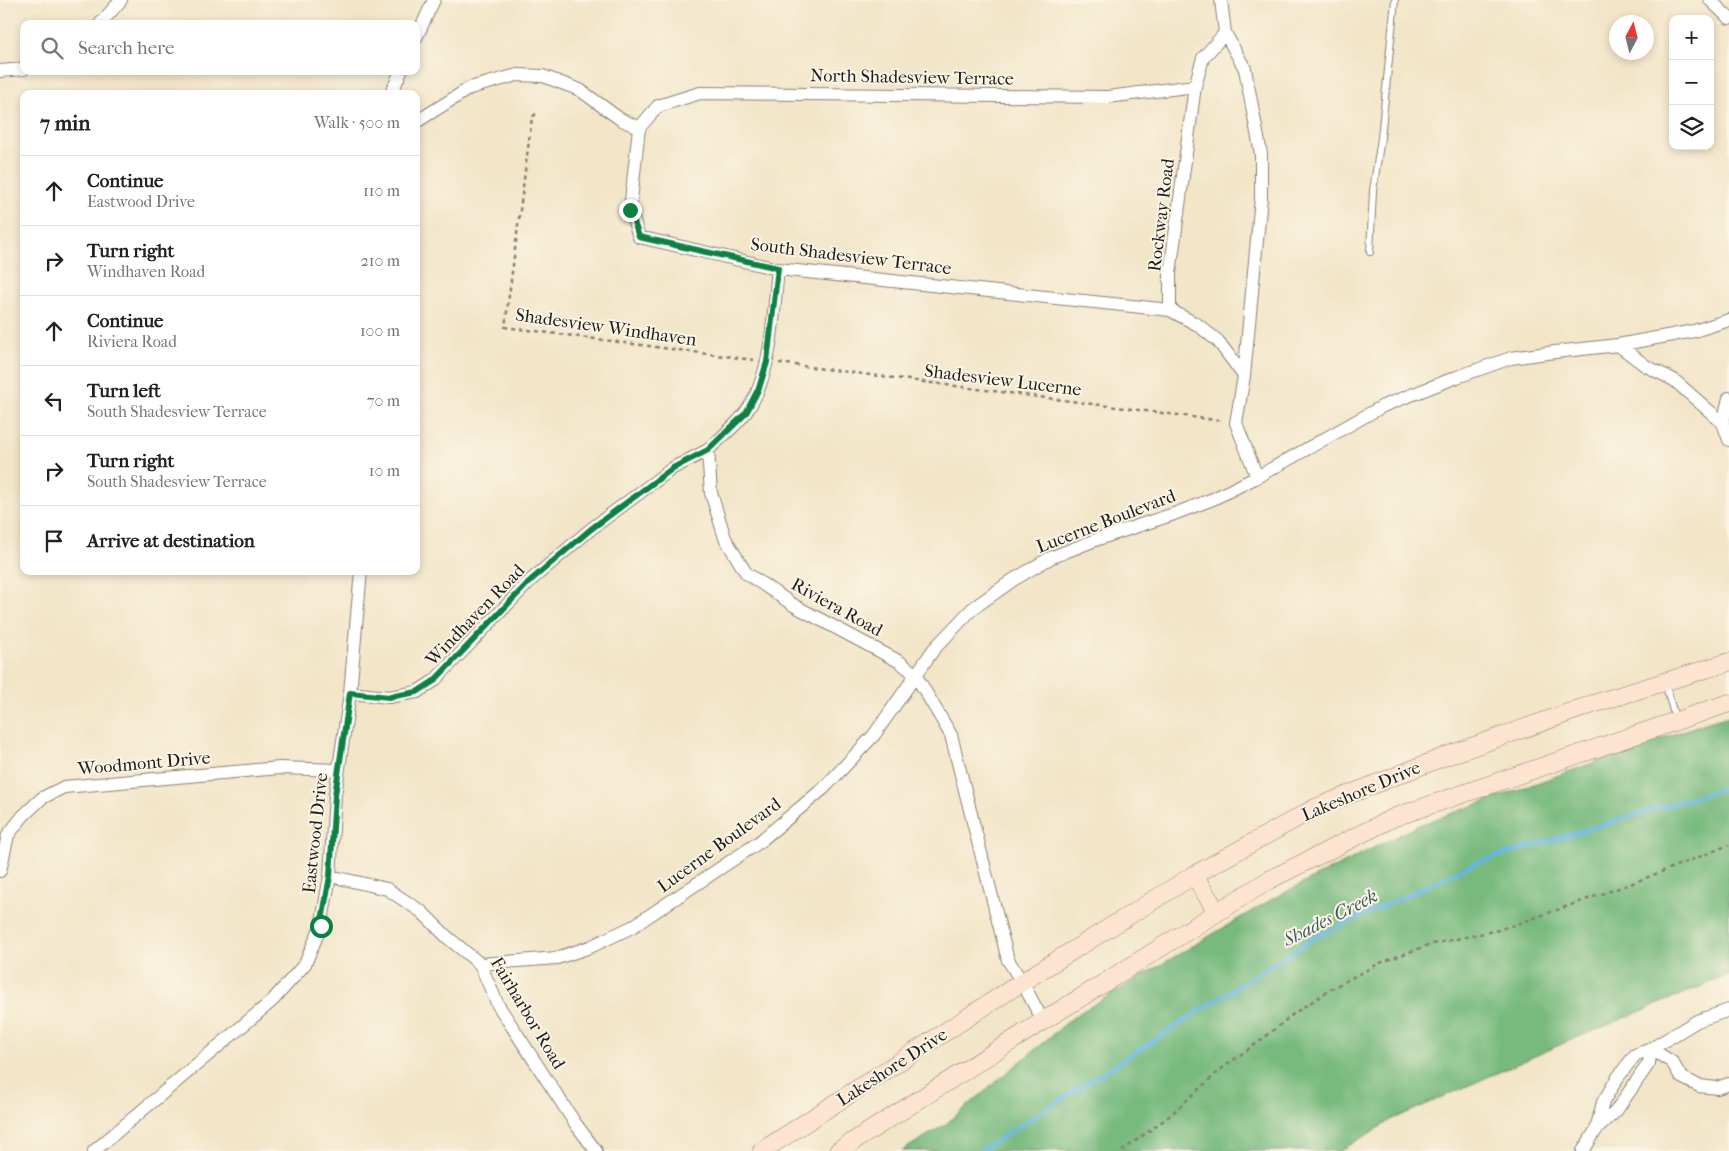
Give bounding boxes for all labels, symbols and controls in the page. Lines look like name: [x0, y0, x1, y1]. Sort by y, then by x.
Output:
north arrow: [1609, 15, 1654, 60]
map controls: [1669, 15, 1714, 150]
button: +: [1669, 15, 1714, 60]
search box: [20, 20, 420, 75]
icon: search: [38, 34, 66, 62]
text: Search here: [78, 37, 174, 59]
button: −: [1669, 60, 1714, 105]
street label: North Shadesview Terrace: [810, 65, 1014, 90]
button: layers: [1669, 105, 1714, 150]
text: 7 min: [40, 111, 91, 135]
text: Walk · 500 m: [314, 113, 400, 132]
street label: Rockway Road: [1144, 157, 1179, 273]
text: Continue: [87, 170, 163, 192]
icon: ahead: [40, 177, 68, 205]
text: 110 m: [363, 181, 400, 200]
text: Eastwood Drive: [87, 192, 195, 211]
route end: [619, 199, 642, 222]
street label: South Shadesview Terrace: [749, 234, 953, 279]
text: Turn right: [87, 240, 174, 262]
icon: right: [40, 247, 68, 275]
text: 210 m: [361, 251, 400, 270]
text: Windhaven Road: [87, 262, 205, 281]
street label: Shadesview Windhaven: [514, 304, 698, 351]
text: Continue: [87, 310, 163, 332]
icon: ahead: [40, 317, 68, 345]
text: 100 m: [360, 321, 400, 340]
text: Riviera Road: [87, 332, 177, 351]
street label: Shadesview Lucerne: [923, 360, 1083, 401]
text: Turn left: [87, 380, 161, 402]
icon: left: [40, 387, 68, 415]
text: 70 m: [367, 391, 400, 410]
text: South Shadesview Terrace: [87, 402, 267, 421]
text: Turn right: [87, 450, 174, 472]
icon: right: [40, 457, 68, 485]
text: 10 m: [369, 461, 400, 480]
text: South Shadesview Terrace: [87, 472, 267, 491]
street label: Lucerne Boulevard: [1034, 485, 1179, 558]
icon: arrive: [40, 527, 68, 555]
text: Arrive at destination: [87, 530, 255, 552]
street label: Windhaven Road: [421, 560, 529, 671]
street label: Riviera Road: [787, 574, 886, 641]
street label: Woodmont Drive: [76, 747, 211, 780]
street label: Lakeshore Drive: [1299, 757, 1424, 826]
street label: Eastwood Drive: [299, 772, 332, 894]
street label: Lucerne Boulevard: [654, 793, 785, 897]
water label: Shades Creek: [1279, 885, 1381, 952]
route start: [310, 915, 333, 938]
street label: Fairharbor Road: [486, 953, 569, 1073]
street label: Lakeshore Drive: [833, 1024, 951, 1111]

